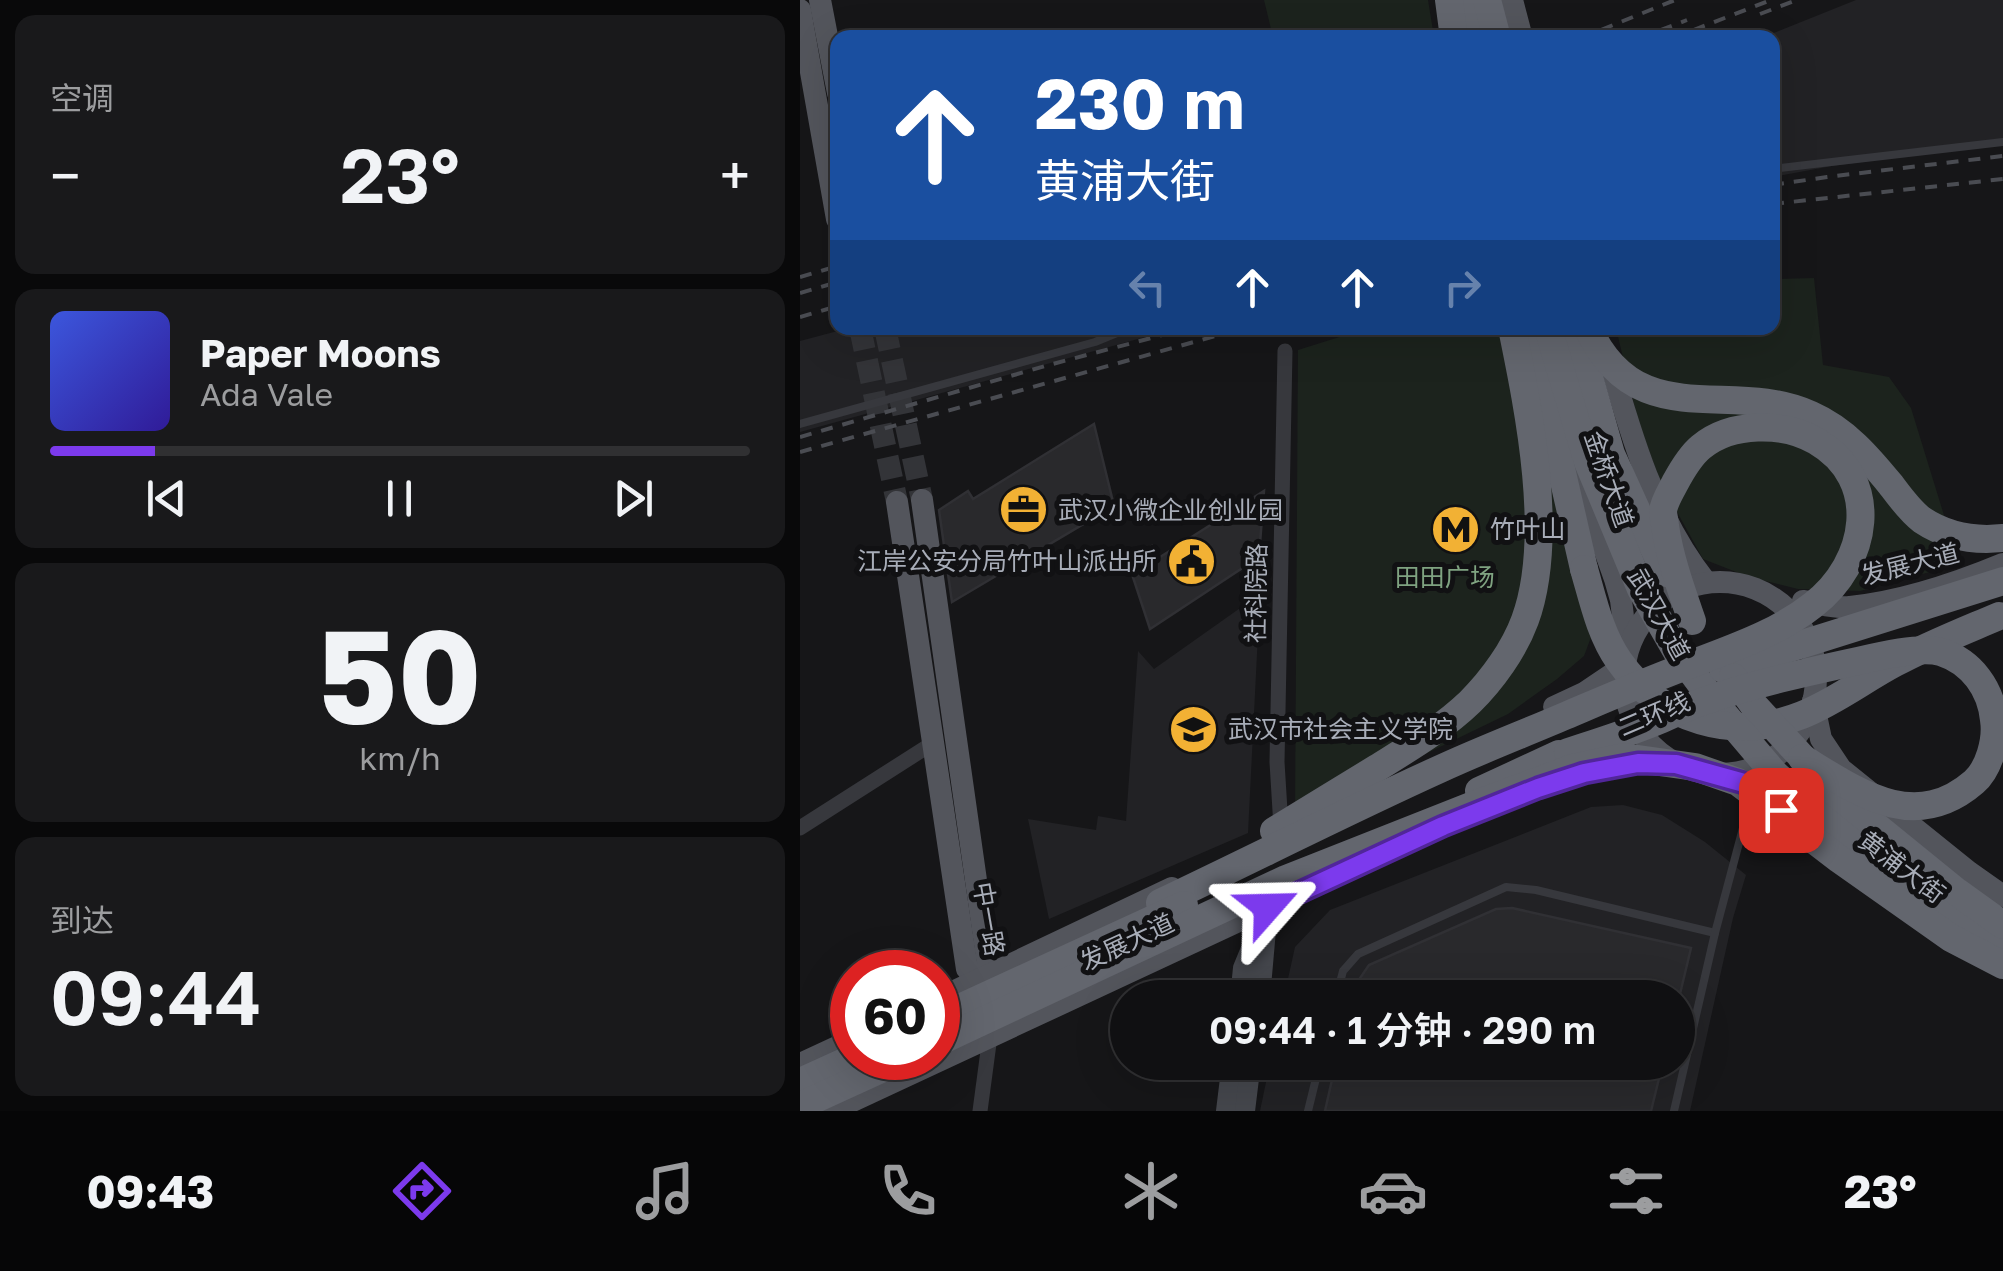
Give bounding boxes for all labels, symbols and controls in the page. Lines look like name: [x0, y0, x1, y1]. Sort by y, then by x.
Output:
text: 230 m: [1035, 60, 1245, 144]
icon: ahead: [870, 70, 1000, 200]
text: 空调: [50, 79, 114, 117]
text: 23°: [340, 129, 460, 220]
text: −: [50, 142, 80, 208]
text: +: [720, 142, 750, 208]
text: 黄浦大街: [1035, 153, 1215, 207]
icon: left: [1120, 260, 1175, 315]
icon: ahead: [1225, 260, 1280, 315]
icon: ahead: [1330, 260, 1385, 315]
icon: right: [1435, 260, 1490, 315]
text: Paper Moons: [200, 330, 441, 375]
text: Ada Vale: [200, 375, 333, 413]
street label: 金桥大道: [1579, 427, 1640, 531]
icon: previous: [139, 471, 194, 526]
icon: pause: [372, 471, 427, 526]
icon: next: [606, 471, 661, 526]
office icon: 武汉小微企业创业园: [997, 484, 1049, 536]
place label: 武汉小微企业创业园: [1058, 494, 1283, 525]
metro station icon: 竹叶山: [1429, 503, 1481, 555]
place label: 竹叶山: [1490, 513, 1565, 544]
public building icon: 江岸公安分局竹叶山派出所: [1166, 535, 1218, 587]
street label: 发展大道: [1858, 536, 1962, 591]
street label: 社科院路: [1239, 543, 1272, 643]
place label: 江岸公安分局竹叶山派出所: [857, 545, 1157, 576]
park label: 田田广场: [1395, 561, 1495, 592]
street label: 武汉大道: [1622, 563, 1697, 665]
text: 50: [318, 596, 482, 752]
street label: 二环线: [1613, 685, 1694, 742]
school or university icon: 武汉市社会主义学院: [1167, 703, 1219, 755]
place label: 武汉市社会主义学院: [1228, 713, 1453, 744]
text: km/h: [359, 739, 441, 777]
pin: [1739, 768, 1824, 853]
icon: arrive: [1754, 783, 1809, 838]
street label: 黄浦大街: [1853, 824, 1952, 909]
position arrow: [1216, 855, 1320, 959]
street label: 中一路: [968, 879, 1011, 959]
text: 到达: [50, 901, 114, 939]
street label: 发展大道: [1075, 906, 1179, 977]
speed limit sign: 60: [830, 950, 960, 1080]
text: 09:44: [50, 951, 262, 1042]
text: 09:44 · 1 分钟 · 290 m: [1209, 1007, 1596, 1052]
icon: directions: [387, 1156, 457, 1226]
icon: music: [630, 1156, 700, 1226]
icon: phone: [873, 1156, 943, 1226]
icon: climate: [1116, 1156, 1186, 1226]
icon: car: [1358, 1156, 1428, 1226]
icon: filters: [1601, 1156, 1671, 1226]
text: 09:43: [86, 1164, 214, 1218]
text: 23°: [1844, 1164, 1916, 1218]

